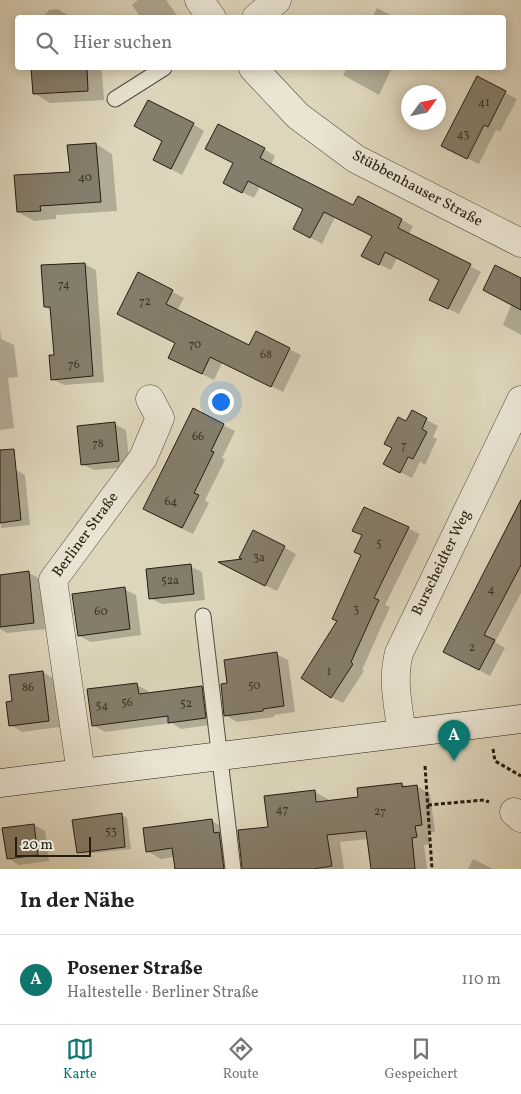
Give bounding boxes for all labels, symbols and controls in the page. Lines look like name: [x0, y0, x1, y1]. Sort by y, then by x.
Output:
search box: [15, 15, 506, 70]
icon: search: [33, 29, 61, 57]
text: Hier suchen: [73, 30, 172, 56]
north arrow: [401, 85, 446, 130]
house number: 41: [478, 95, 490, 111]
house number: 43: [457, 127, 469, 143]
street label: Stübbenhauser Straße: [348, 146, 486, 232]
house number: 40: [78, 170, 92, 186]
house number: 74: [58, 277, 70, 293]
house number: 72: [139, 294, 151, 310]
house number: 70: [189, 337, 201, 353]
house number: 68: [260, 347, 272, 363]
house number: 76: [68, 357, 80, 373]
your location: [208, 389, 234, 415]
house number: 66: [192, 429, 204, 445]
house number: 78: [92, 436, 104, 452]
house number: 7: [401, 438, 407, 454]
street label: Berliner Straße: [48, 488, 124, 582]
house number: 64: [165, 494, 177, 510]
street label: Burscheidter Weg: [407, 506, 477, 620]
house number: 5: [376, 536, 382, 552]
house number: 3a: [253, 550, 265, 566]
house number: 52a: [161, 573, 179, 589]
house number: 4: [487, 582, 495, 598]
house number: 3: [353, 602, 359, 618]
house number: 60: [94, 604, 108, 620]
house number: 2: [469, 640, 475, 656]
house number: 1: [327, 664, 331, 680]
house number: 50: [248, 678, 260, 694]
house number: 86: [22, 680, 34, 696]
house number: 56: [121, 695, 133, 711]
house number: 52: [180, 696, 192, 712]
house number: 54: [96, 698, 108, 714]
pin: A: [438, 720, 470, 761]
house number: 47: [276, 802, 289, 818]
house number: 27: [374, 804, 386, 820]
house number: 53: [105, 824, 117, 840]
scale bar: [15, 834, 91, 857]
text: 20 m: [22, 836, 53, 855]
text: In der Nähe: [20, 887, 135, 916]
text: Posener Straße: [67, 956, 203, 982]
text: A: [30, 969, 42, 991]
text: 110 m: [462, 969, 501, 991]
text: Haltestelle · Berliner Straße: [67, 982, 259, 1004]
tab: Karte: [63, 1035, 97, 1084]
tab: Route: [223, 1035, 259, 1084]
tab: Gespeichert: [385, 1035, 458, 1084]

